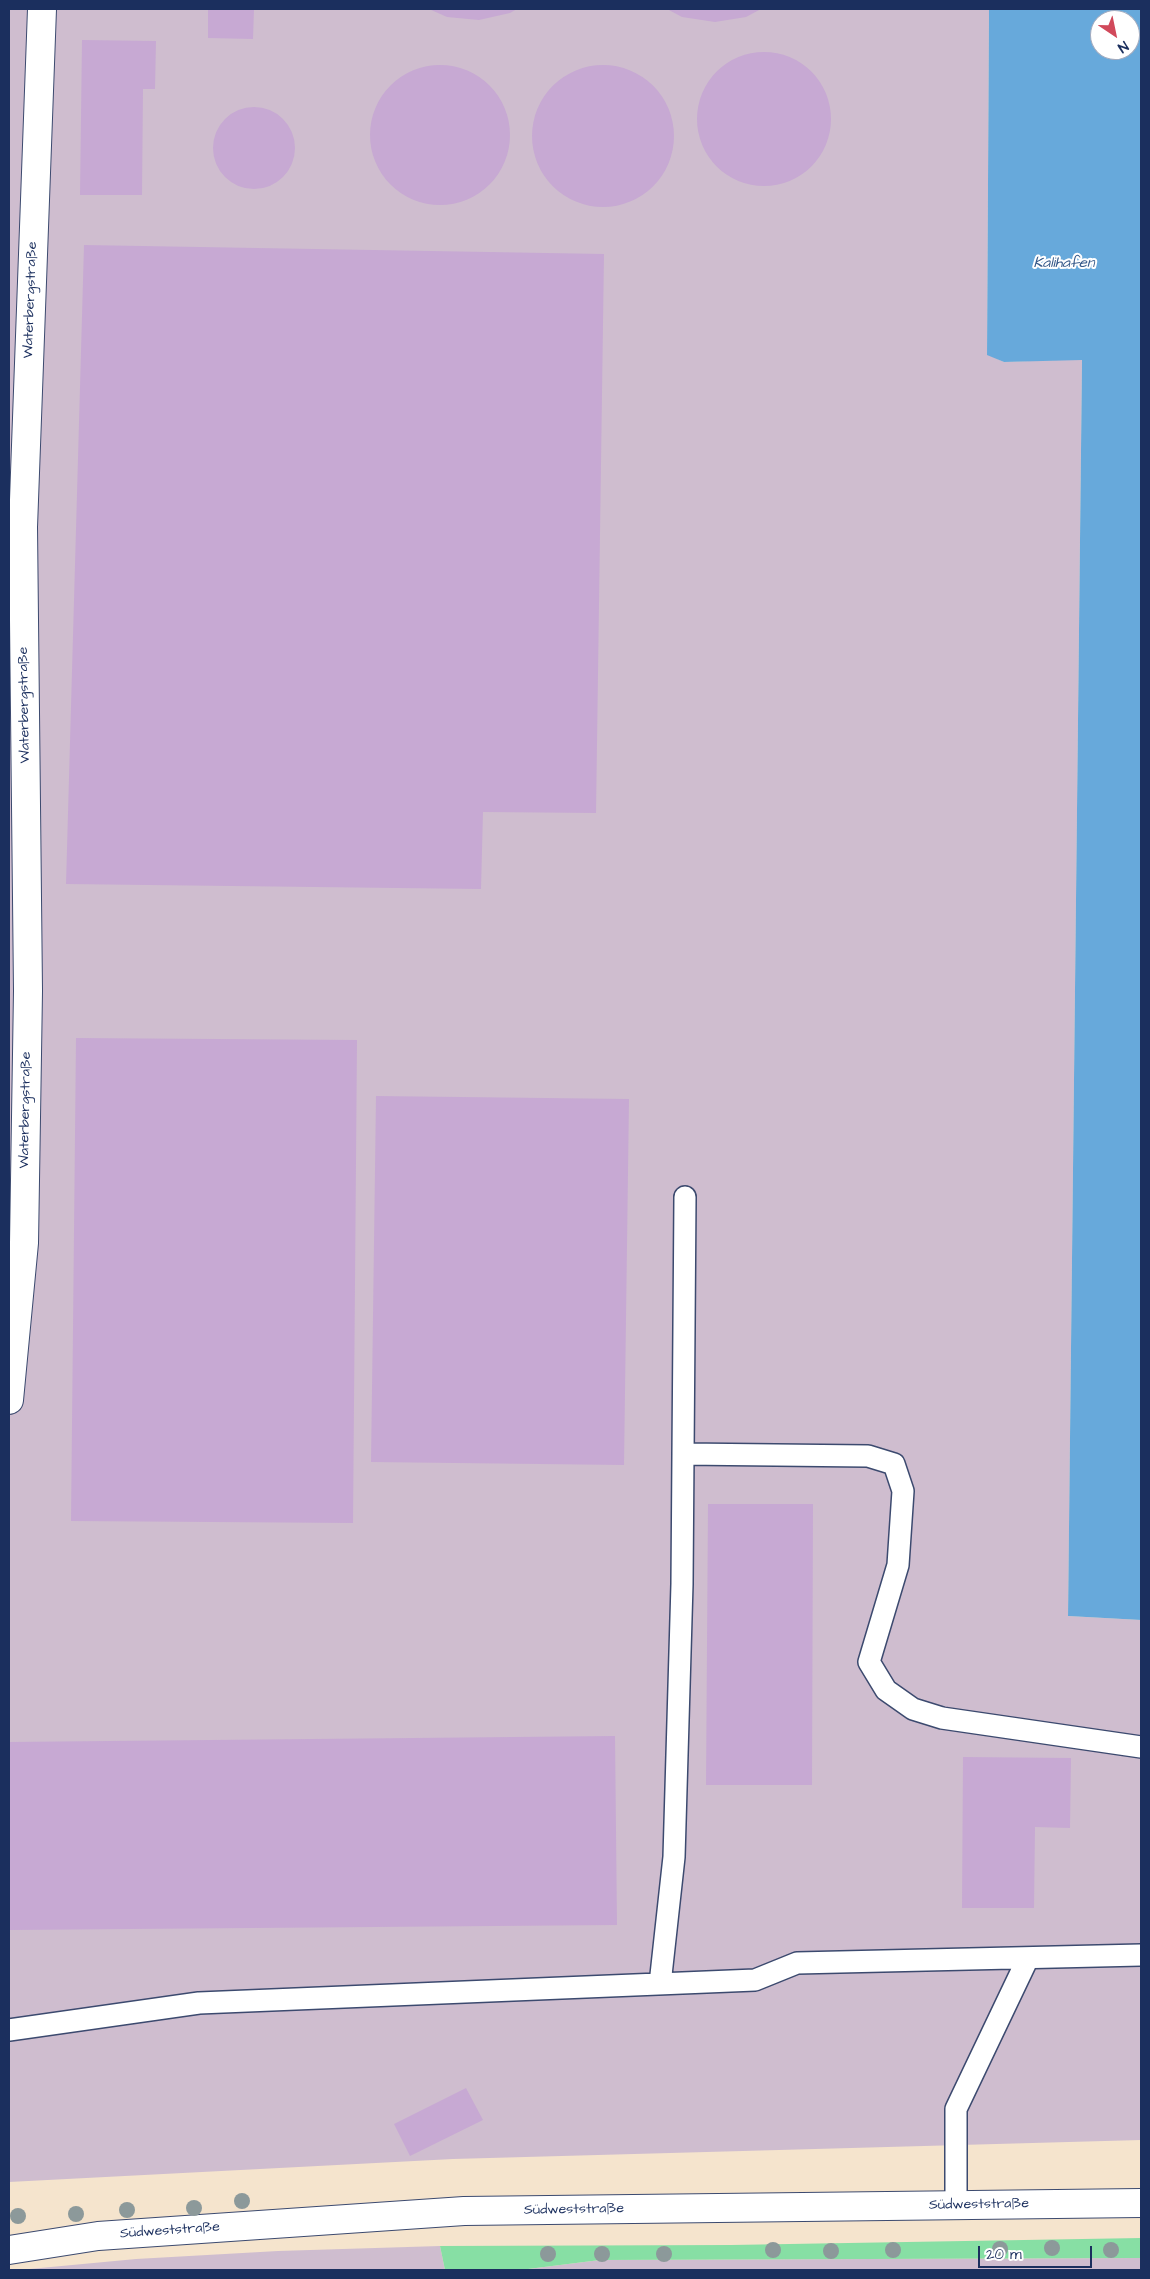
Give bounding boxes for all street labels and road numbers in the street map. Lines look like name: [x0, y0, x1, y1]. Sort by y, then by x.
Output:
street label: Waterbergstraße: [21, 241, 41, 359]
street label: Waterbergstraße: [16, 647, 34, 763]
street label: Waterbergstraße: [17, 1052, 35, 1168]
street label: Südweststraße: [929, 2196, 1029, 2214]
street label: Südweststraße: [524, 2201, 624, 2219]
street label: Südweststraße: [120, 2219, 220, 2243]

